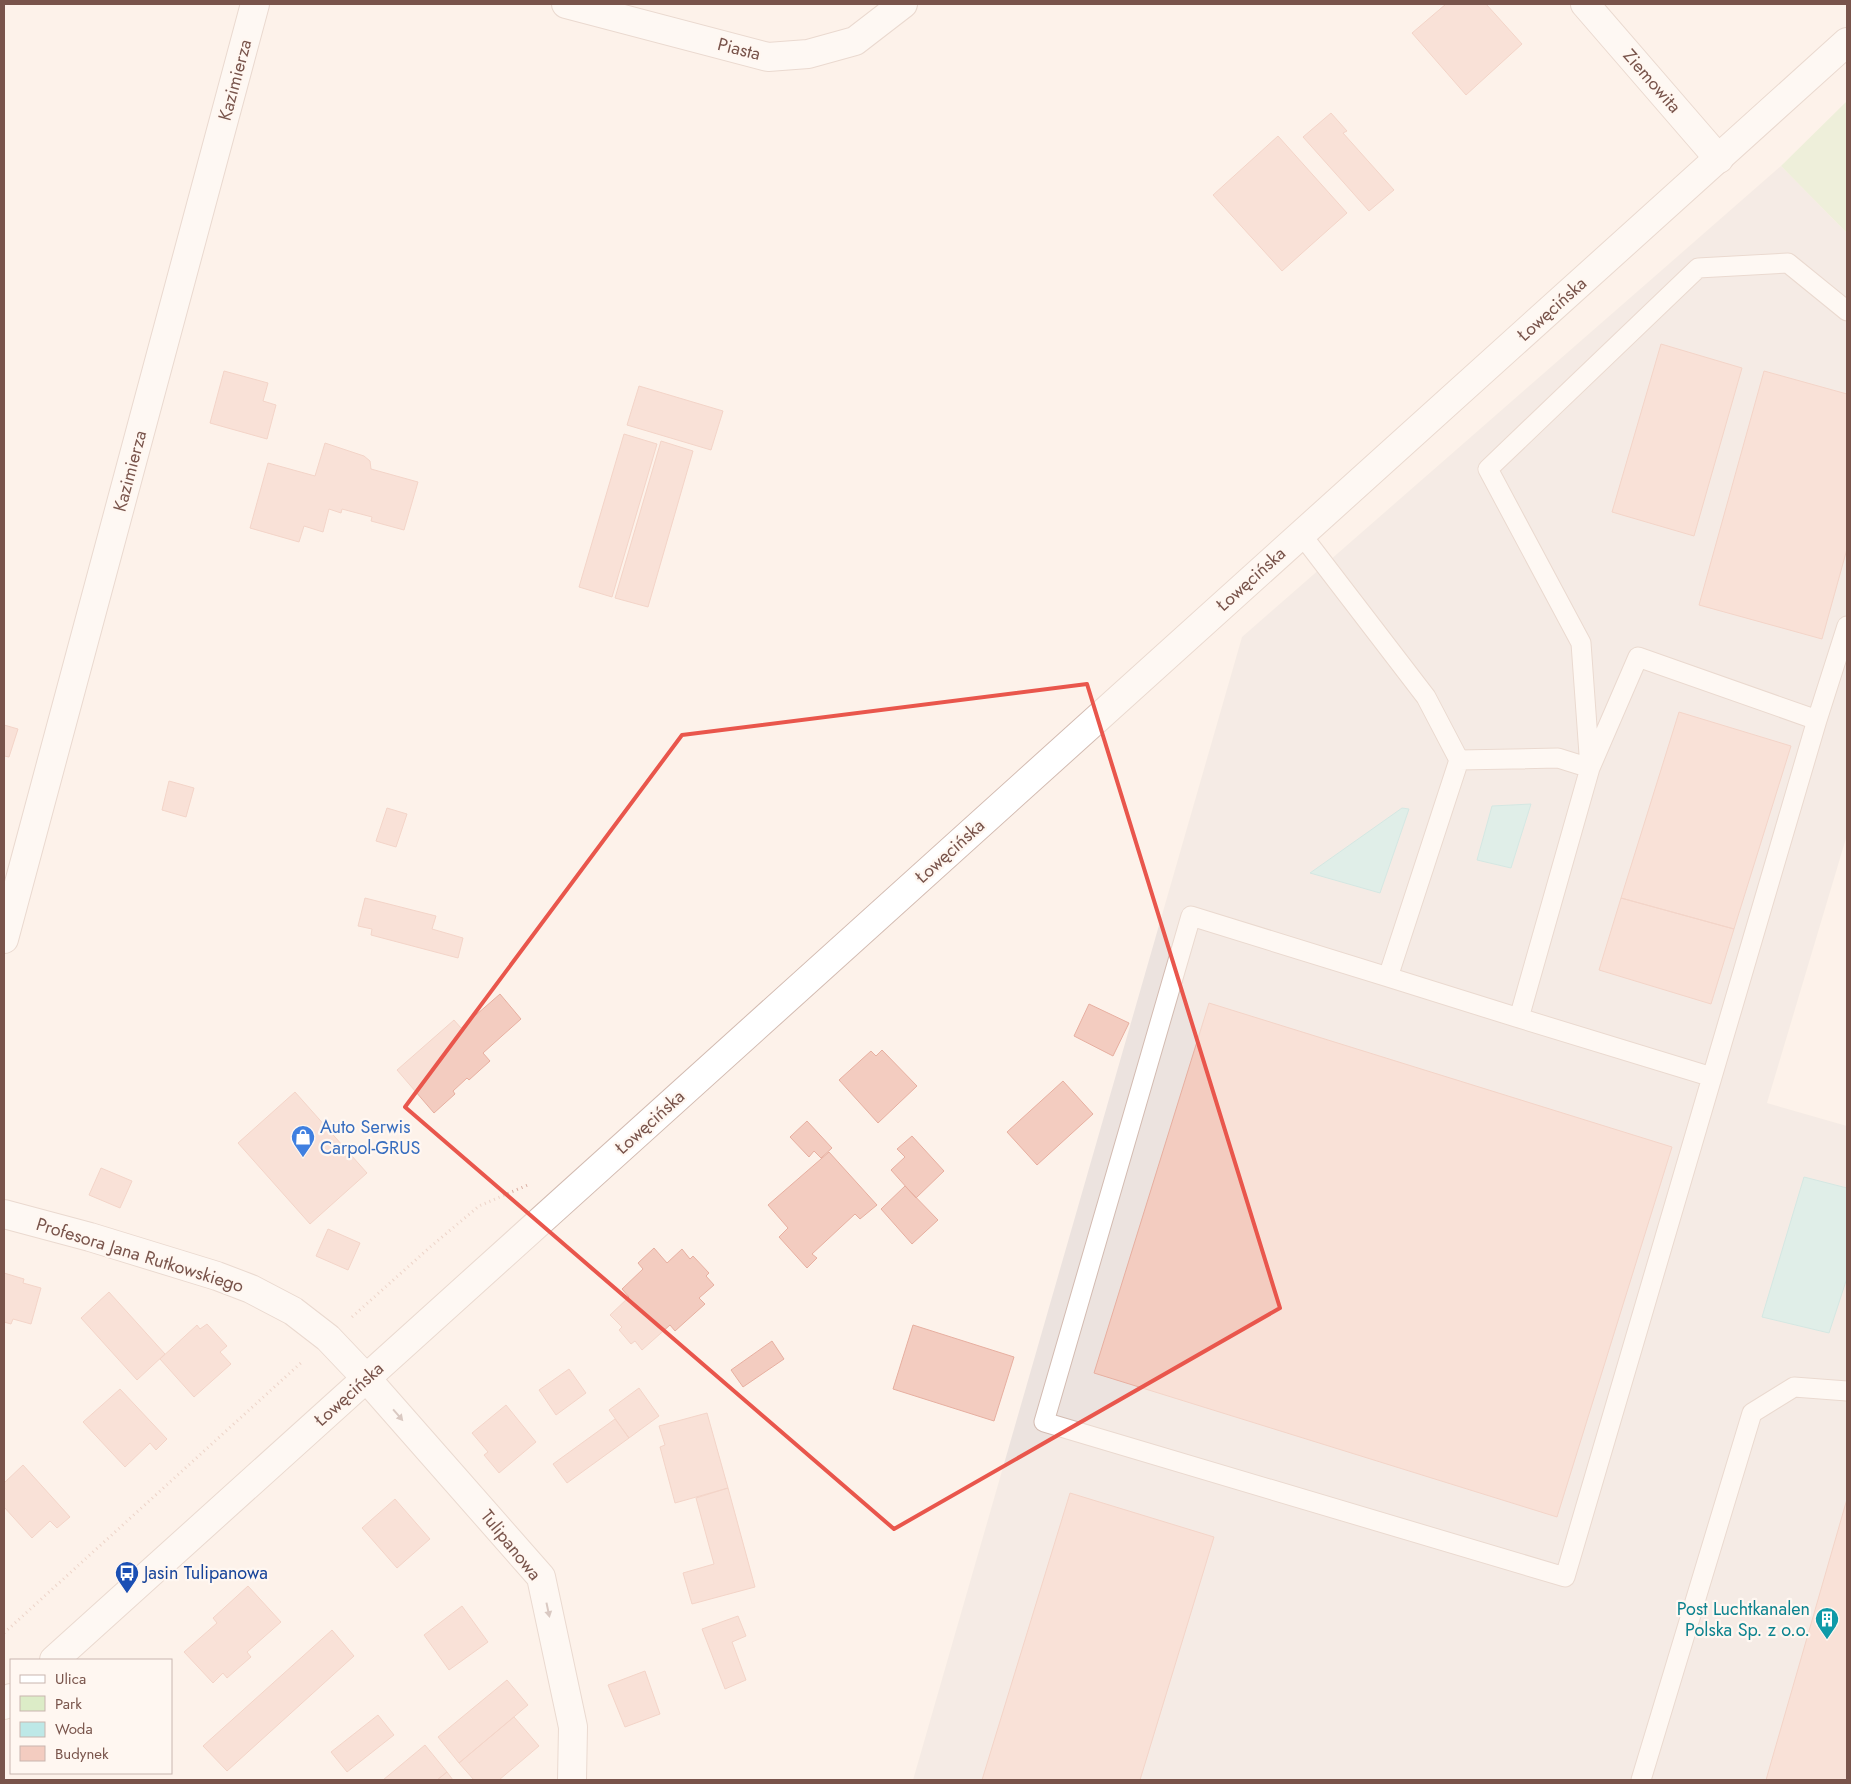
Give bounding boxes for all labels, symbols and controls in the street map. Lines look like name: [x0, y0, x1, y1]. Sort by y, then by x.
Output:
street label: Piasta: [715, 31, 763, 67]
street label: Kazimierza: [212, 36, 258, 124]
street label: Ziemowita: [1617, 43, 1687, 119]
street label: Łowęcińska: [1511, 271, 1592, 348]
street label: Kazimierza: [107, 427, 153, 515]
street label: Łowęcińska: [1210, 541, 1291, 618]
street label: Łowęcińska: [909, 813, 990, 890]
street label: Łowęcińska: [609, 1084, 690, 1161]
place label: Auto Serwis Carpol-GRUS: [320, 1114, 420, 1161]
shop icon: Auto Serwis Carpol-GRUS: [290, 1124, 316, 1158]
street label: Profesora Jana Rutkowskiego: [33, 1211, 247, 1299]
street label: Łowęcińska: [308, 1356, 389, 1433]
one-way arrow: [393, 1408, 404, 1421]
street label: Tulipanowa: [474, 1504, 548, 1586]
bus stop icon: Jasin Tulipanowa: [114, 1560, 140, 1594]
place label: Jasin Tulipanowa: [142, 1560, 268, 1586]
place label: Post Luchtkanalen Polska Sp. z o.o.: [1677, 1596, 1810, 1643]
one-way arrow: [545, 1603, 553, 1619]
building icon: Post Luchtkanalen Polska Sp. z o.o.: [1814, 1606, 1840, 1640]
legend: [10, 1659, 172, 1774]
text: Ulica: [55, 1668, 86, 1690]
text: Park: [55, 1693, 82, 1715]
text: Woda: [55, 1718, 93, 1740]
text: Budynek: [55, 1743, 109, 1765]

